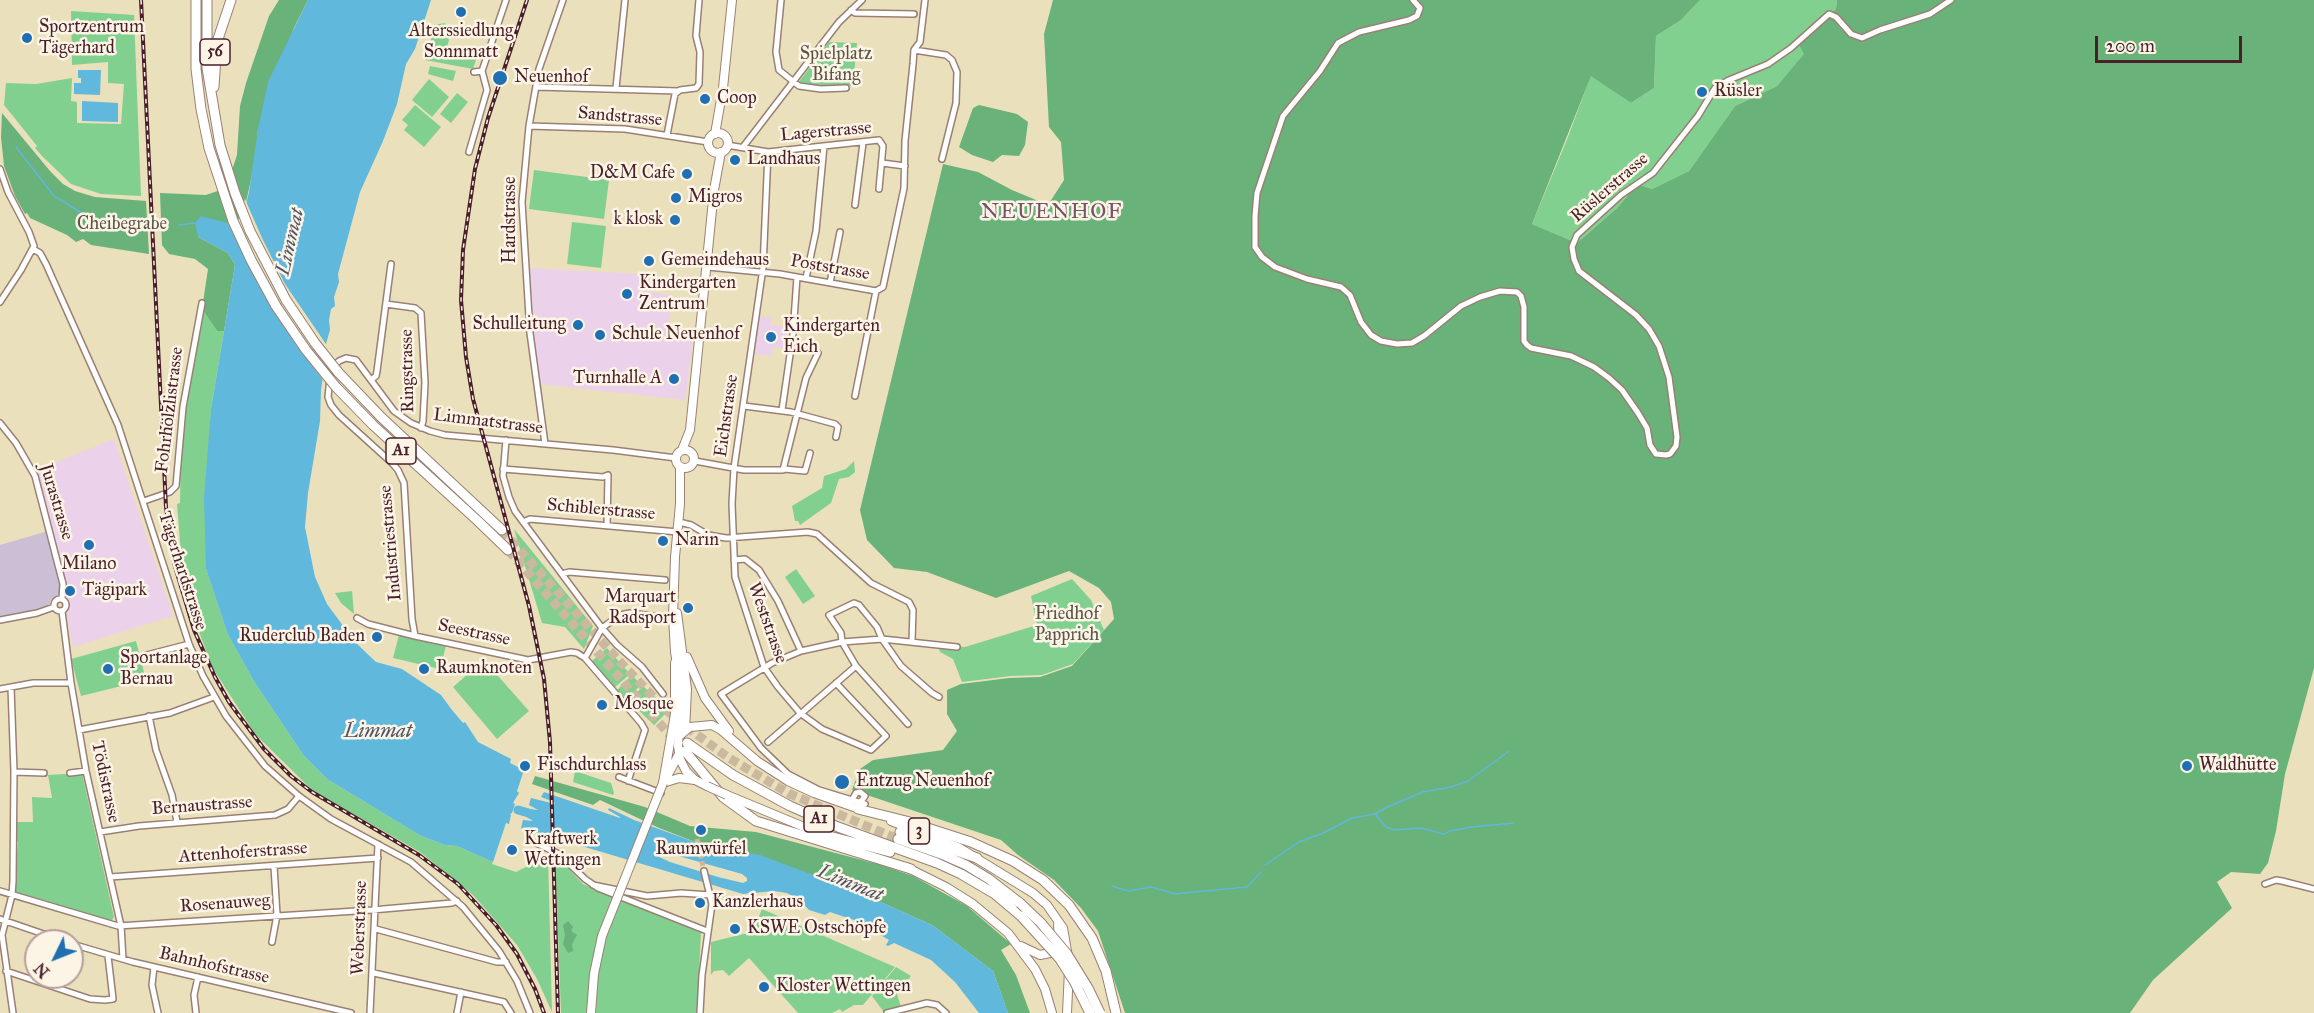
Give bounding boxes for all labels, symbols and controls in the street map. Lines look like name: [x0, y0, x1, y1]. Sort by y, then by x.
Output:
marker: Alterssiedlung Sonnmatt: [454, 5, 468, 19]
place label: Sportzentrum Tägerhard: [39, 17, 144, 60]
place label: Alterssiedlung Sonnmatt: [409, 21, 513, 63]
scale bar: [2098, 24, 2245, 62]
marker: Sportzentrum Tägerhard: [20, 31, 34, 45]
text: 200 m: [2106, 35, 2155, 57]
road number: 56: [200, 39, 230, 65]
park label: Spielplatz Bifang: [800, 44, 872, 86]
place label: Neuenhof: [514, 67, 588, 89]
marker: Neuenhof: [491, 69, 509, 87]
place label: Rüsler: [1714, 81, 1762, 103]
marker: Rüsler: [1695, 85, 1709, 99]
place label: Coop: [717, 88, 757, 110]
marker: Coop: [698, 92, 712, 106]
street label: Sandstrasse: [577, 103, 663, 131]
street label: Lagerstrasse: [780, 117, 872, 147]
street label: Rüslerstrasse: [1567, 148, 1653, 228]
place label: Landhaus: [747, 149, 820, 171]
marker: Landhaus: [728, 153, 742, 167]
place label: D&M Cafe: [590, 163, 675, 185]
marker: D&M Cafe: [680, 167, 694, 181]
street label: Hardstrasse: [500, 177, 522, 263]
place label: Migros: [688, 187, 742, 209]
marker: Migros: [669, 191, 683, 205]
district label: NEUENHOF: [981, 200, 1123, 226]
water label: Limmat: [272, 206, 310, 278]
place label: k klosk: [614, 209, 663, 231]
marker: k klosk: [668, 213, 682, 227]
park label: Cheibegrabe: [77, 214, 167, 236]
place label: Gemeindehaus: [661, 250, 769, 272]
street label: Poststrasse: [789, 250, 871, 286]
marker: Gemeindehaus: [642, 254, 656, 268]
place label: Kindergarten Zentrum: [639, 273, 736, 316]
marker: Kindergarten Zentrum: [620, 287, 634, 301]
place label: Schulleitung: [472, 314, 566, 336]
place label: Kindergarten Eich: [783, 316, 880, 358]
marker: Schulleitung: [571, 318, 585, 332]
place label: Schule Neuenhof: [612, 324, 740, 346]
marker: Schule Neuenhof: [593, 328, 607, 342]
street label: Ringstrasse: [396, 329, 420, 413]
marker: Kindergarten Eich: [764, 330, 778, 344]
street label: Fohrhölzlistrasse: [152, 346, 188, 474]
place label: Turnhalle A: [573, 368, 662, 390]
marker: Turnhalle A: [667, 372, 681, 386]
street label: Eichstrasse: [711, 373, 743, 459]
street label: Limmatstrasse: [432, 405, 544, 439]
road number: A1: [386, 438, 416, 464]
street label: Jurastrasse: [34, 461, 78, 543]
street label: Industriestrasse: [375, 484, 407, 602]
street label: Schiblerstrasse: [546, 495, 656, 525]
street label: Tägerhardstrasse: [153, 509, 211, 633]
place label: Narin: [675, 530, 719, 552]
marker: Narin: [656, 534, 670, 548]
marker: Milano: [82, 538, 96, 552]
place label: Milano: [62, 554, 116, 576]
place label: Tägipark: [82, 580, 147, 602]
street label: Weststrasse: [742, 580, 792, 666]
marker: Tägipark: [63, 584, 77, 598]
place label: Marquart Radsport: [604, 587, 676, 630]
marker: Marquart Radsport: [681, 601, 695, 615]
park label: Friedhof Papprich: [1035, 604, 1099, 646]
street label: Seestrasse: [436, 615, 512, 651]
place label: Ruderclub Baden: [239, 626, 365, 648]
marker: Ruderclub Baden: [370, 630, 384, 644]
place label: Sportanlage Bernau: [120, 648, 207, 690]
place label: Raumknoten: [436, 658, 532, 680]
marker: Sportanlage Bernau: [101, 662, 115, 676]
marker: Raumknoten: [417, 662, 431, 676]
place label: Mosque: [614, 694, 674, 716]
marker: Mosque: [595, 698, 609, 712]
water label: Limmat: [344, 720, 412, 744]
street label: Tödistrasse: [86, 739, 124, 825]
place label: Fischdurchlass: [537, 755, 646, 777]
place label: Waldhütte: [2199, 755, 2276, 777]
marker: Fischdurchlass: [518, 759, 532, 773]
marker: Waldhütte: [2180, 759, 2194, 773]
place label: Entzug Neuenhof: [856, 771, 990, 793]
marker: Entzug Neuenhof: [833, 773, 851, 791]
street label: Bernaustrasse: [151, 792, 253, 820]
road number: A1: [804, 806, 834, 832]
road number: 3: [908, 818, 930, 844]
marker: Raumwürfel: [694, 823, 708, 837]
place label: Kraftwerk Wettingen: [524, 829, 601, 872]
street label: Attenhoferstrasse: [178, 838, 308, 868]
place label: Raumwürfel: [655, 839, 747, 861]
marker: Kraftwerk Wettingen: [505, 843, 519, 857]
water label: Limmat: [814, 860, 886, 908]
street label: Weberstrasse: [348, 880, 372, 976]
street label: Rosenauweg: [179, 890, 271, 918]
place label: Kanzlerhaus: [712, 892, 803, 914]
marker: Kanzlerhaus: [693, 896, 707, 910]
place label: KSWE Ostschöpfe: [747, 918, 886, 940]
marker: KSWE Ostschöpfe: [728, 922, 742, 936]
north arrow: [24, 929, 84, 989]
street label: Bahnhofstrasse: [157, 943, 271, 989]
text: N: [30, 959, 54, 982]
place label: Kloster Wettingen: [776, 976, 911, 998]
marker: Kloster Wettingen: [757, 980, 771, 994]

